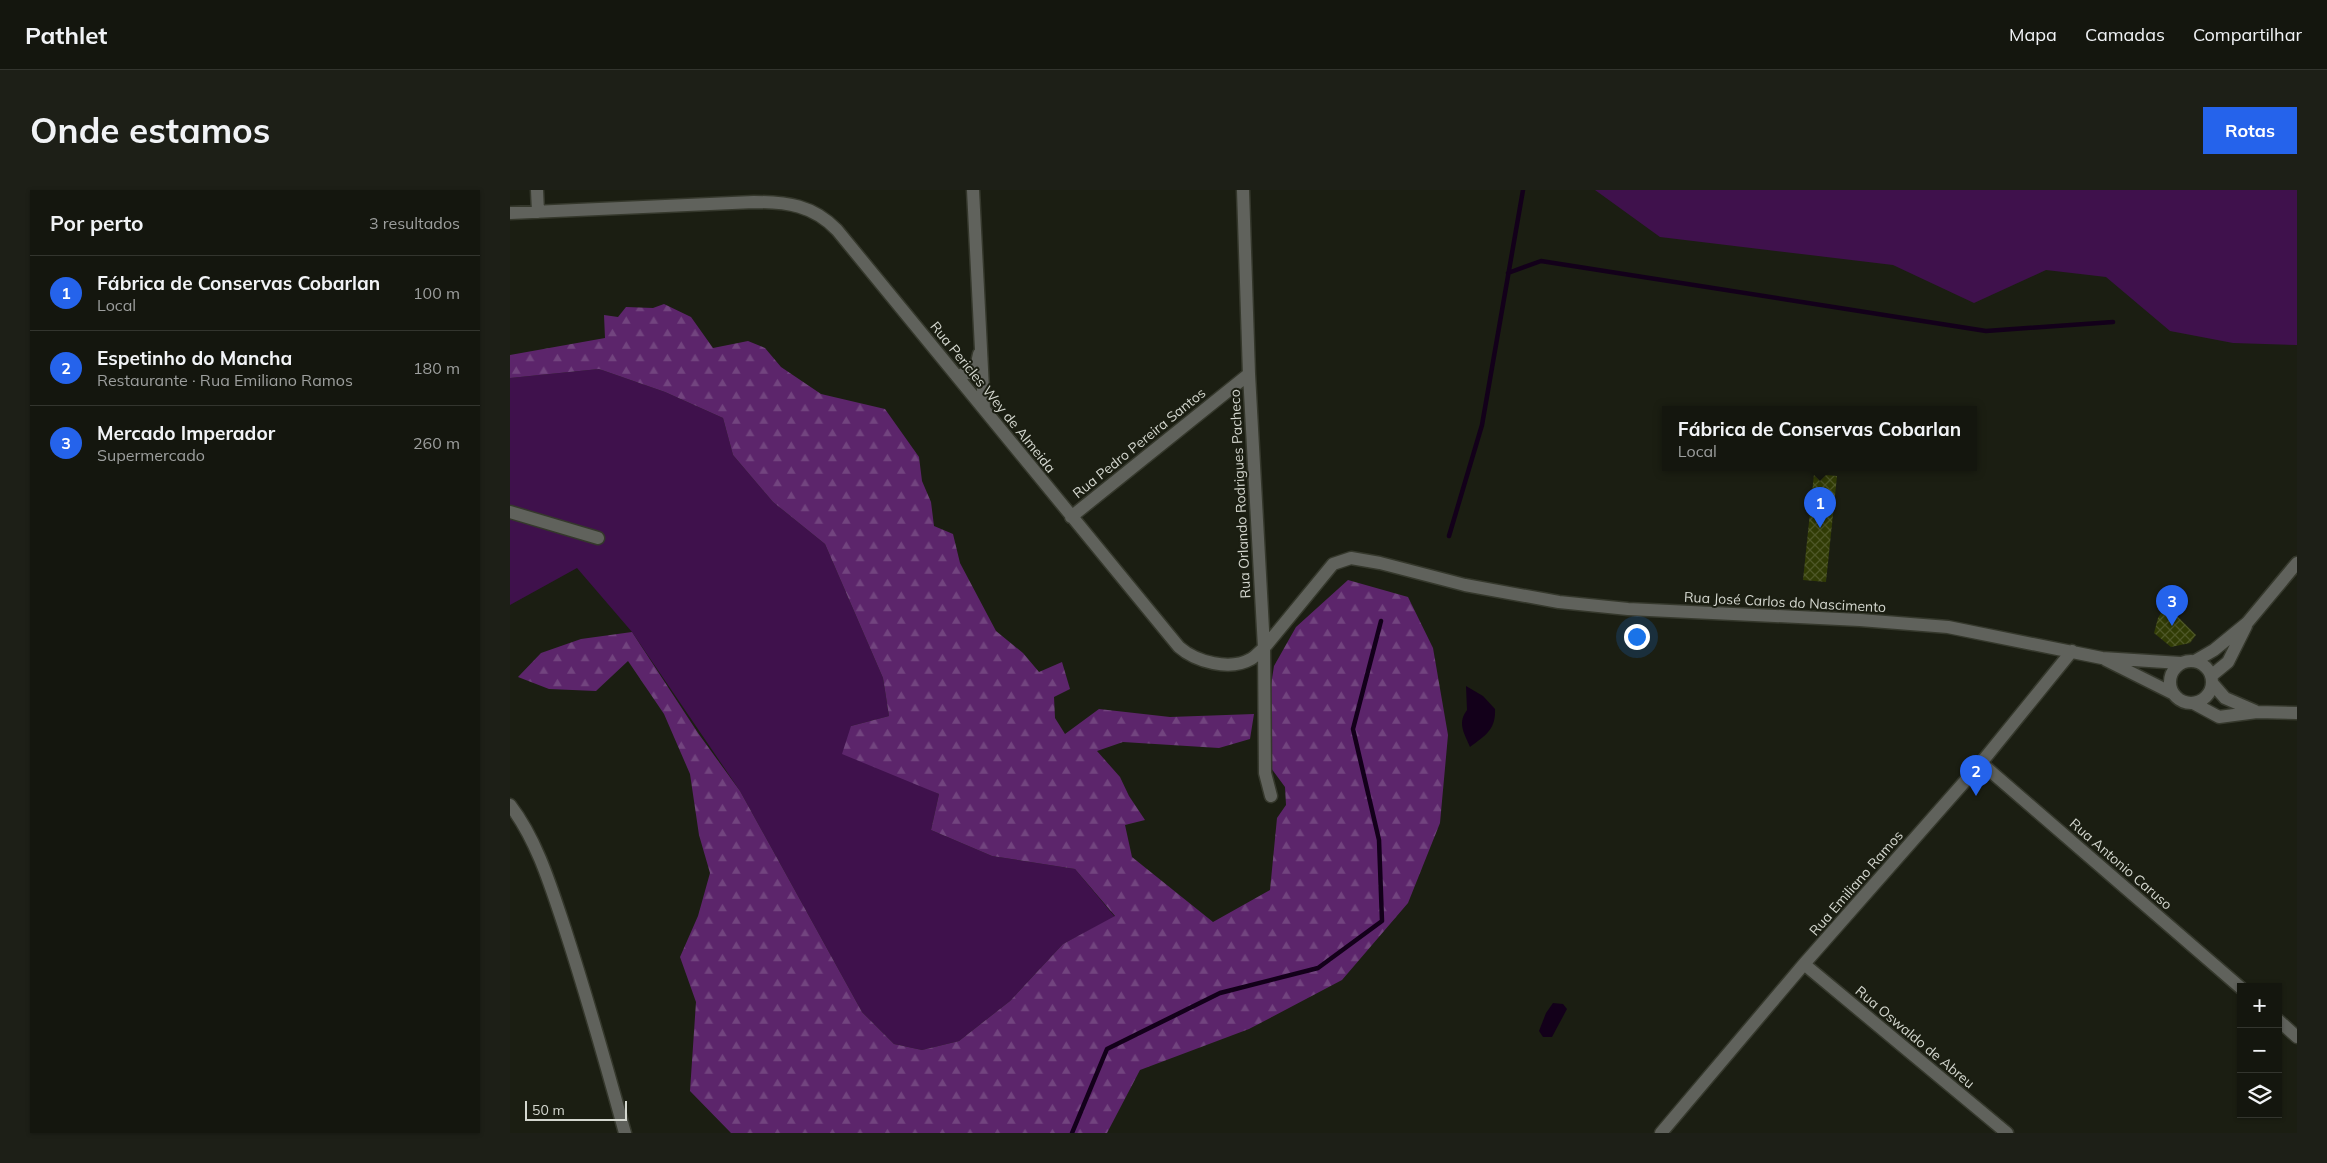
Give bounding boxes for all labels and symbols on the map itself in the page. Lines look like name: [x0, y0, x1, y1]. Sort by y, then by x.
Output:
street label: Rua Pericles Wey de Almeida: [926, 318, 1060, 476]
street label: Rua Pedro Pereira Santos: [1069, 384, 1209, 502]
street label: Rua Orlando Rodrigues Pacheco: [1226, 389, 1254, 599]
pin: 1: [1804, 487, 1836, 528]
pin: 3: [2156, 585, 2188, 626]
street label: Rua José Carlos do Nascimento: [1683, 588, 1887, 616]
your location: [1624, 624, 1650, 650]
pin: 2: [1960, 755, 1992, 796]
street label: Rua Antonio Caruso: [2066, 815, 2176, 913]
street label: Rua Emiliano Ramos: [1805, 827, 1907, 939]
street label: Rua Oswaldo de Abreu: [1852, 982, 1978, 1092]
scale bar: [525, 1098, 628, 1121]

